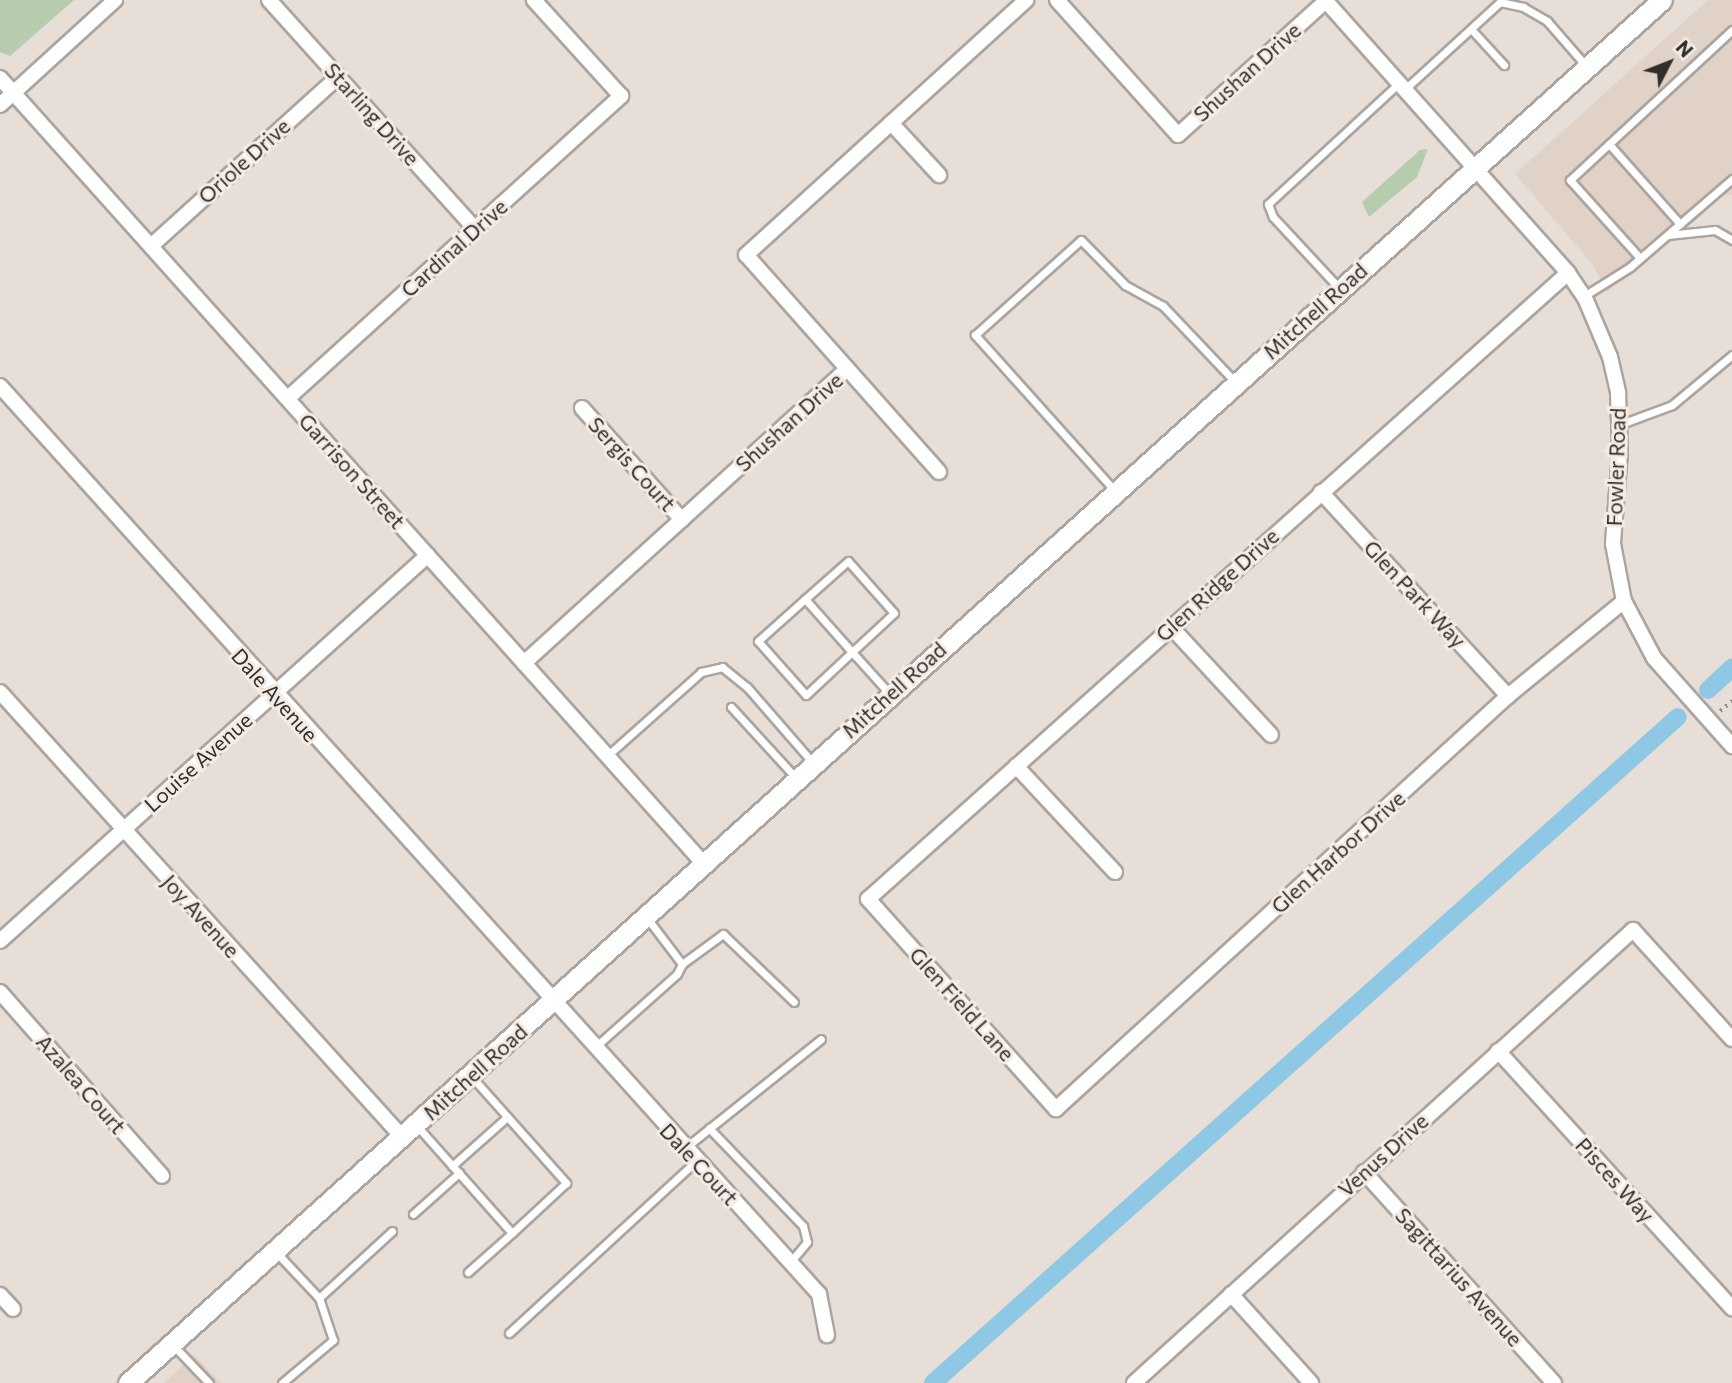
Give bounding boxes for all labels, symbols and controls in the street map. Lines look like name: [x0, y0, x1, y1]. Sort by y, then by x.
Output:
street label: Shushan Drive: [1188, 17, 1306, 127]
north arrow: [1634, 28, 1704, 98]
text: N: [1672, 36, 1698, 62]
street label: Starling Drive: [319, 58, 425, 170]
street label: Oriole Drive: [193, 113, 295, 209]
street label: Cardinal Drive: [396, 194, 512, 302]
street label: Mitchell Road: [1258, 258, 1372, 364]
street label: Shushan Drive: [730, 367, 848, 477]
street label: Fowler Road: [1601, 407, 1631, 527]
street label: Garrison Street: [294, 408, 410, 534]
street label: Sergis Court: [583, 412, 681, 516]
street label: Glen Ridge Drive: [1150, 523, 1284, 647]
street label: Glen Park Way: [1359, 535, 1471, 653]
street label: Mitchell Road: [837, 637, 951, 743]
street label: Dale Avenue: [227, 643, 323, 747]
street label: Louise Avenue: [139, 707, 257, 817]
street label: Glen Harbor Drive: [1266, 785, 1410, 919]
street label: Joy Avenue: [157, 869, 245, 963]
street label: Glen Field Lane: [904, 942, 1020, 1066]
street label: Mitchell Road: [418, 1019, 532, 1125]
street label: Azalea Court: [31, 1029, 131, 1139]
street label: Venus Drive: [1333, 1108, 1433, 1202]
street label: Dale Court: [655, 1118, 743, 1210]
street label: Pisces Way: [1570, 1133, 1660, 1227]
street label: Sagittarius Avenue: [1390, 1203, 1528, 1351]

